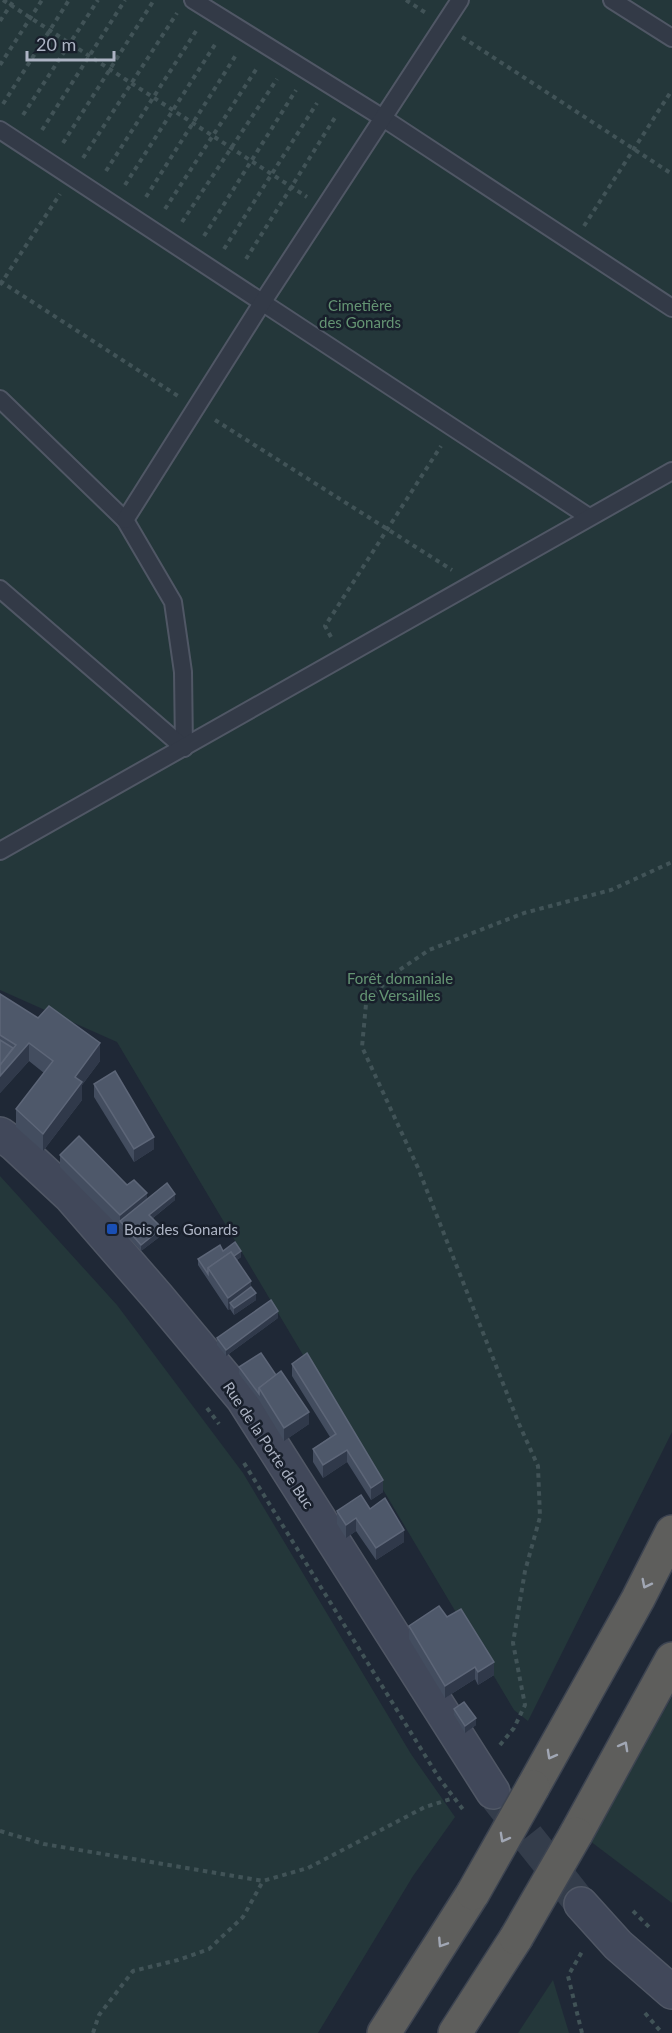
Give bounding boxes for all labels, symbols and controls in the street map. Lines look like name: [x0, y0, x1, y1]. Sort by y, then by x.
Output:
scale bar: [27, 24, 114, 62]
text: 20 m: [36, 33, 76, 55]
park label: Cimetière des Gonards: [319, 296, 401, 331]
park label: Forêt domaniale de Versailles: [347, 969, 453, 1004]
place label: Bois des Gonards: [124, 1220, 238, 1238]
marker: Bois des Gonards: [105, 1222, 119, 1236]
street label: Rue de la Porte de Buc: [220, 1378, 318, 1512]
one-way arrow: [641, 1578, 653, 1589]
one-way arrow: [617, 1742, 628, 1752]
one-way arrow: [547, 1749, 558, 1759]
one-way arrow: [500, 1832, 511, 1842]
one-way arrow: [438, 1936, 449, 1947]

